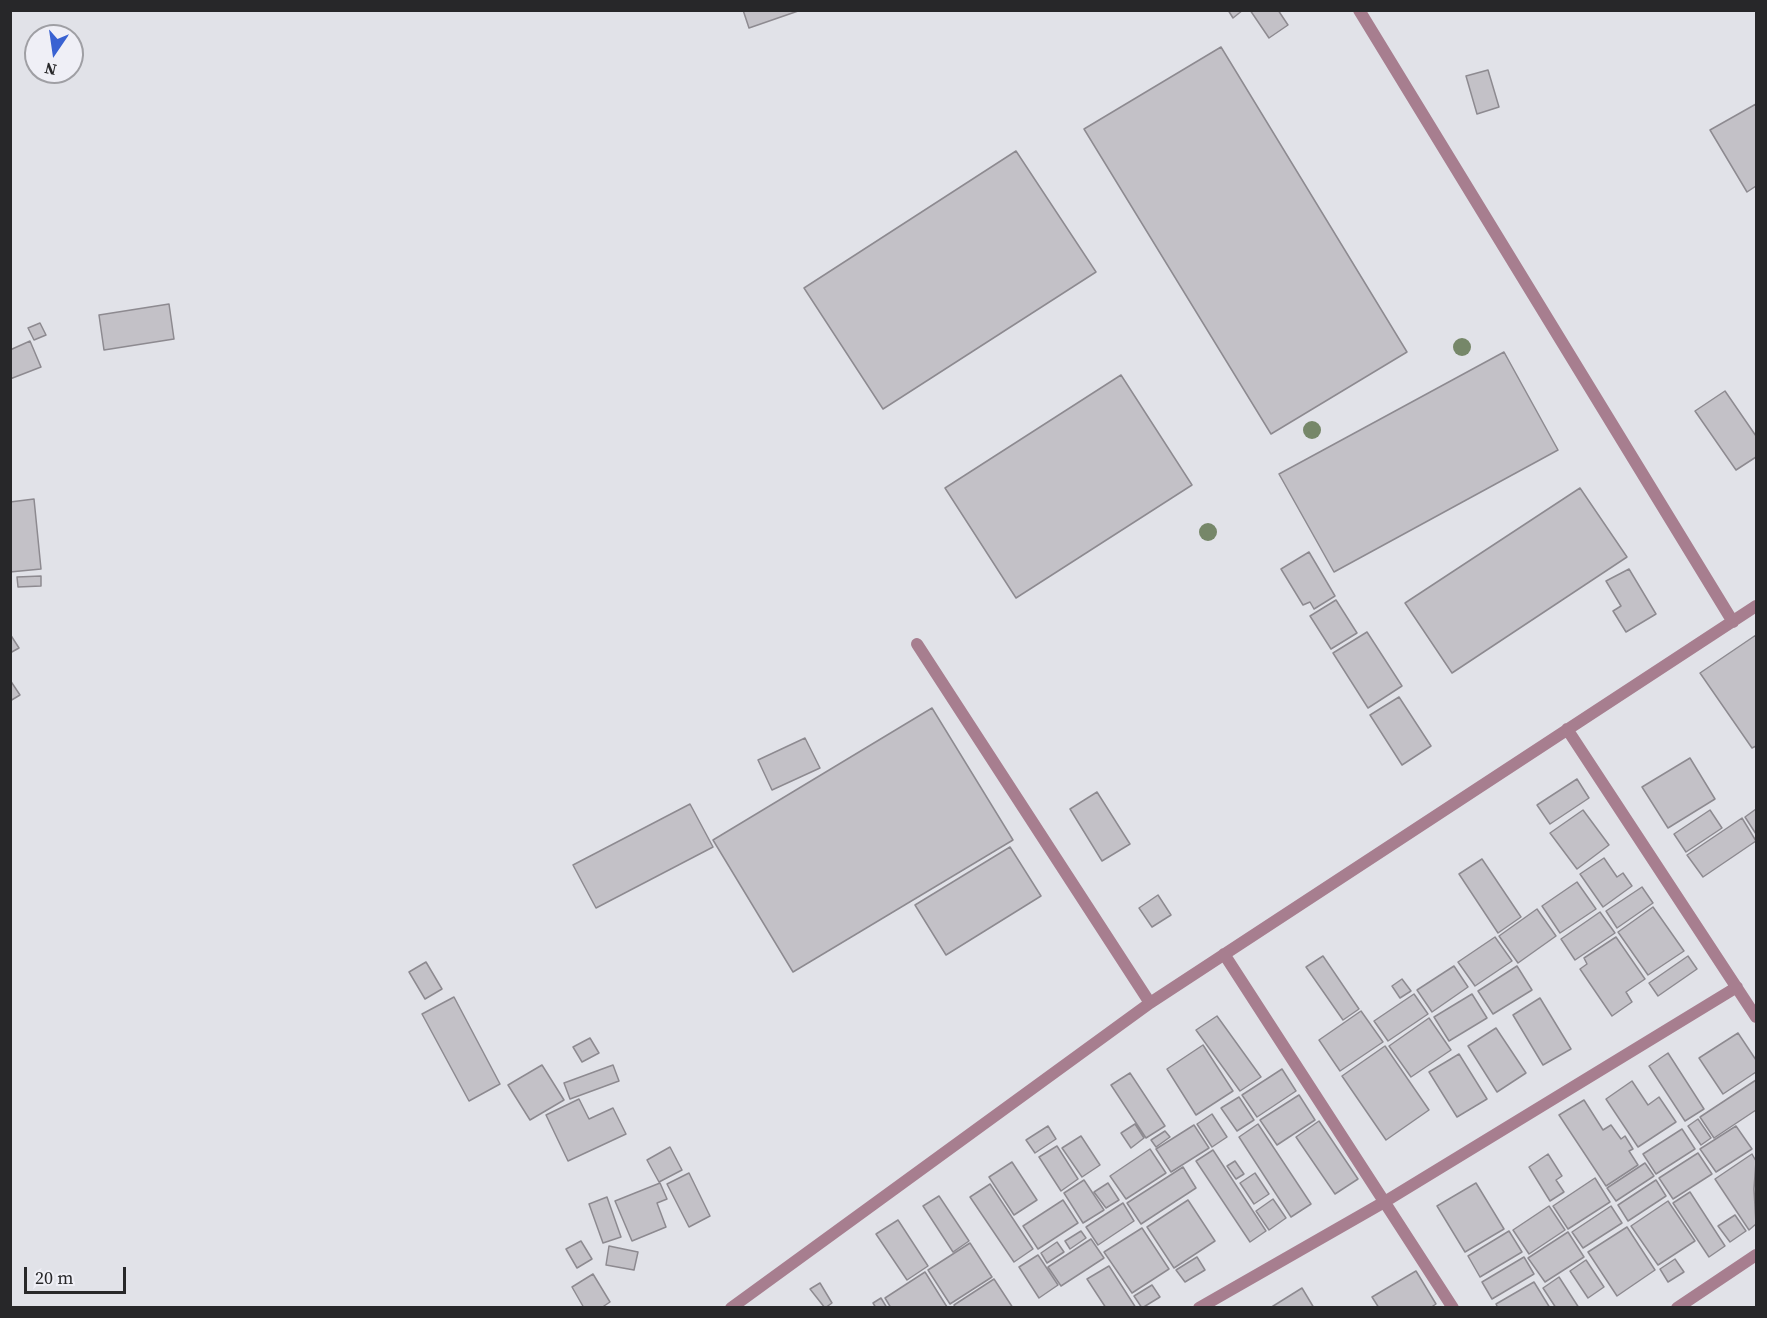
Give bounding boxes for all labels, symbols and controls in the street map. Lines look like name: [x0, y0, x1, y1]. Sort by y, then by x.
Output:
north arrow: [24, 24, 84, 84]
text: N: [42, 58, 59, 82]
scale bar: [27, 1255, 129, 1293]
text: 20 m: [35, 1265, 73, 1290]

